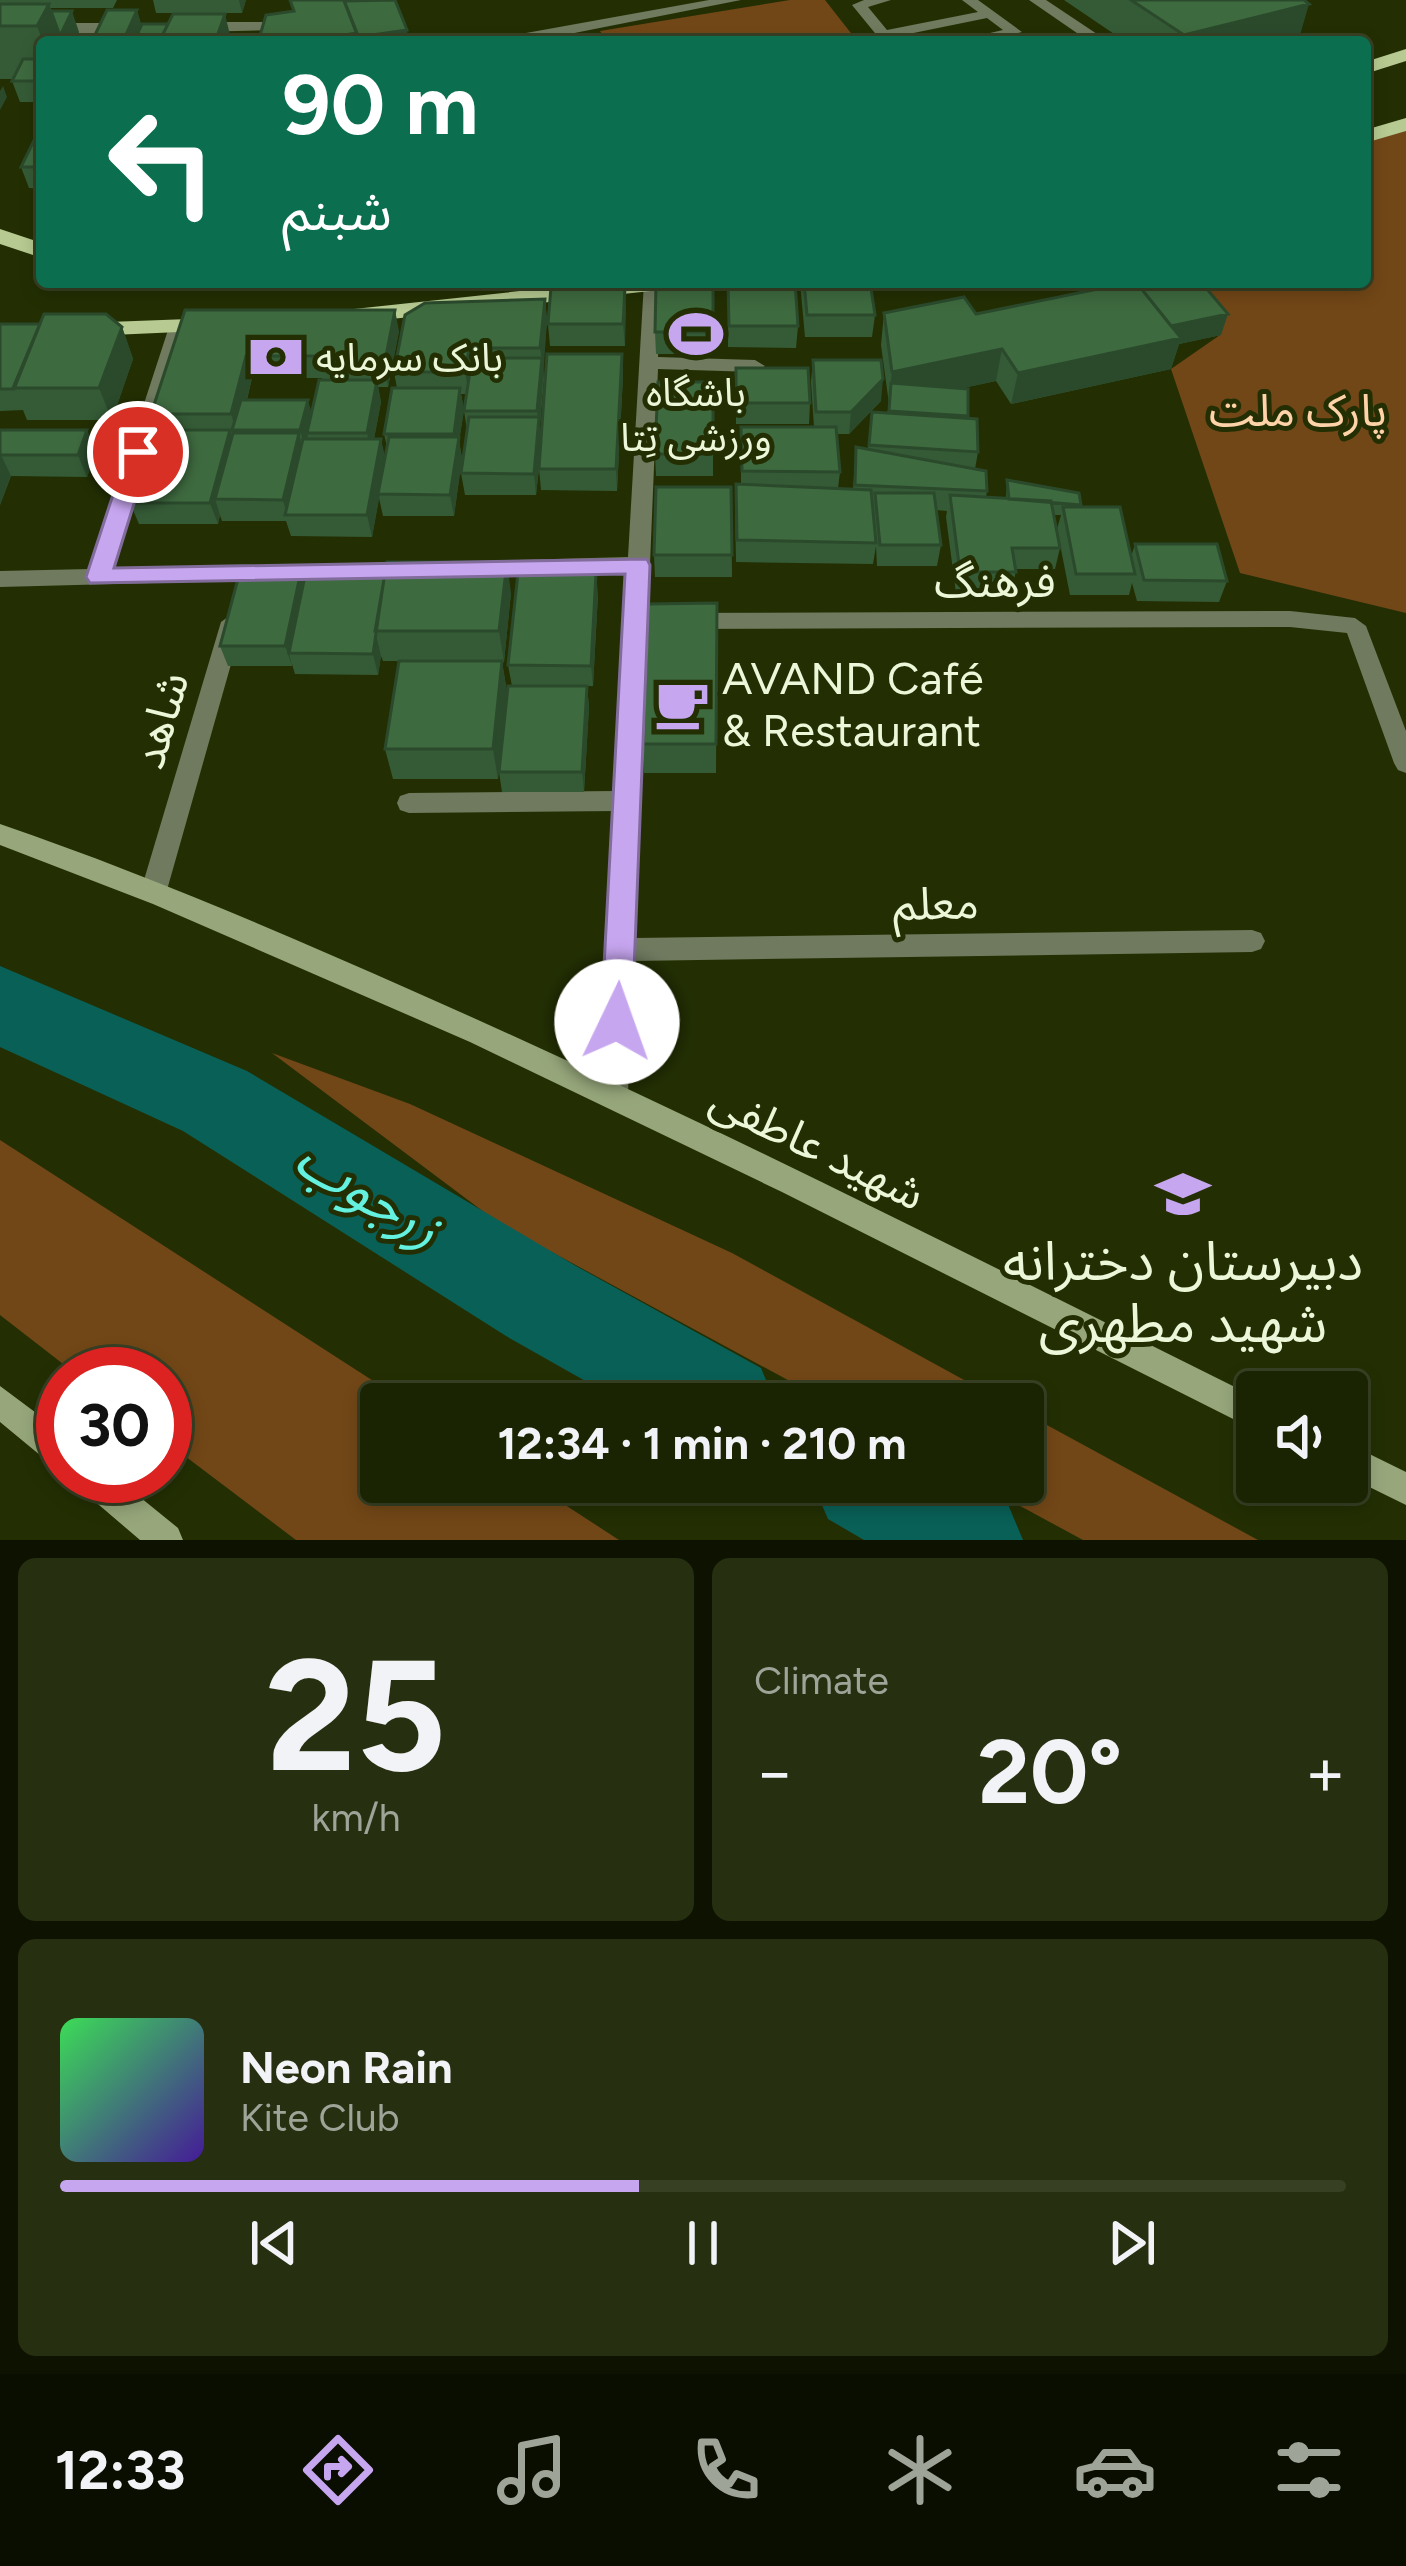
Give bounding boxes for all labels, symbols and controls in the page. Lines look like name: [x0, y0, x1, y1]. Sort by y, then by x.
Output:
text: 90 m: [282, 54, 478, 155]
icon: left: [84, 84, 240, 240]
text: شبنم: [282, 179, 392, 244]
sports icon: باشگاه ورزشی تِتا: [667, 305, 725, 363]
bank icon: بانک سرمایه: [247, 328, 305, 386]
place label: بانک سرمایه: [316, 334, 503, 381]
place label: باشگاه ورزشی تِتا: [620, 369, 772, 461]
park label: پارک ملت: [1209, 383, 1387, 439]
pin: [87, 401, 189, 503]
icon: arrive: [105, 419, 171, 485]
street label: فرهنگ: [934, 554, 1056, 608]
place label: AVAND Café & Restaurant: [722, 651, 984, 757]
street label: شاهد: [121, 665, 199, 775]
cafe icon: AVAND Café & Restaurant: [653, 675, 711, 733]
street label: معلم: [893, 875, 980, 938]
position arrow: [554, 959, 680, 1085]
street label: شهید عاطفی: [702, 1071, 934, 1221]
water label: زرجوب: [284, 1123, 455, 1262]
school or university icon: دبیرستان دخترانه شهید مطهری: [1154, 1165, 1212, 1223]
place label: دبیرستان دخترانه شهید مطهری: [1003, 1229, 1363, 1356]
speed limit sign: 30: [36, 1347, 192, 1503]
map controls: [1236, 1371, 1368, 1503]
button: sound: [1236, 1371, 1368, 1503]
text: 12:34 · 1 min · 210 m: [498, 1416, 906, 1470]
text: 25: [266, 1622, 446, 1809]
text: Climate: [754, 1657, 889, 1704]
text: 20°: [978, 1717, 1122, 1826]
text: −: [754, 1732, 795, 1812]
text: +: [1305, 1732, 1346, 1812]
text: km/h: [311, 1794, 401, 1841]
text: Neon Rain: [240, 2040, 453, 2094]
text: Kite Club: [240, 2094, 400, 2141]
icon: previous: [241, 2210, 307, 2276]
icon: pause: [670, 2210, 736, 2276]
icon: next: [1099, 2210, 1165, 2276]
icon: directions: [296, 2428, 380, 2512]
icon: music: [490, 2428, 574, 2512]
icon: phone: [684, 2428, 768, 2512]
icon: climate: [878, 2428, 962, 2512]
icon: car: [1073, 2428, 1157, 2512]
icon: filters: [1267, 2428, 1351, 2512]
text: 12:33: [55, 2438, 185, 2503]

